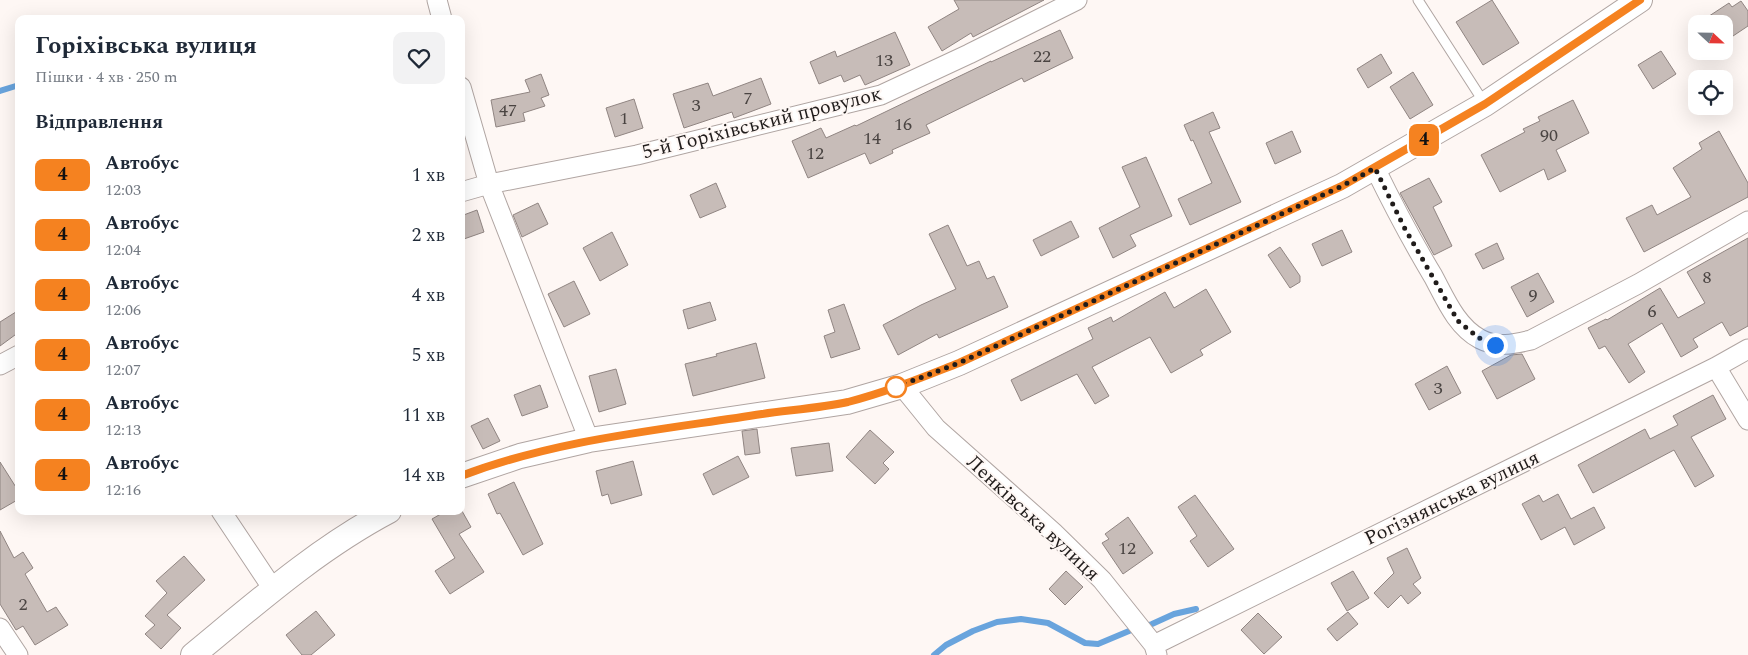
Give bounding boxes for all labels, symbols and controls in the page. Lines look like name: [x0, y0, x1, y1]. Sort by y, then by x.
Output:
north arrow: [1688, 15, 1732, 60]
map controls: [1688, 15, 1733, 115]
text: Горіхівська вулиця: [35, 28, 257, 64]
button: heart: [393, 32, 445, 84]
house number: 22: [1033, 43, 1051, 70]
house number: 13: [875, 47, 893, 74]
text: Пішки · 4 хв · 250 m: [35, 65, 178, 89]
button: locate: [1688, 70, 1733, 115]
street label: 5-й Горіхівський провулок: [639, 79, 885, 167]
house number: 7: [744, 85, 753, 112]
house number: 3: [692, 92, 701, 119]
house number: 47: [499, 97, 517, 124]
house number: 1: [620, 105, 629, 132]
text: Відправлення: [35, 108, 163, 137]
house number: 16: [894, 111, 912, 138]
house number: 90: [1540, 122, 1558, 149]
line badge: 4: [1408, 124, 1440, 156]
house number: 14: [863, 125, 881, 152]
text: 4: [1419, 126, 1429, 153]
house number: 12: [806, 140, 824, 167]
text: Автобус: [105, 149, 179, 178]
text: 4: [57, 161, 68, 188]
text: 1 хв: [412, 161, 445, 190]
text: 12:03: [105, 178, 141, 202]
text: Автобус: [105, 209, 179, 238]
text: 4: [57, 221, 68, 248]
text: 2 хв: [412, 221, 445, 250]
text: 12:04: [105, 238, 141, 262]
house number: 8: [1703, 264, 1712, 291]
text: Автобус: [105, 269, 179, 298]
text: 4: [57, 281, 68, 308]
text: 4 хв: [412, 281, 445, 310]
house number: 9: [1529, 282, 1538, 309]
text: 12:06: [105, 298, 141, 322]
house number: 6: [1648, 298, 1657, 325]
text: Автобус: [105, 329, 179, 358]
your location: [1483, 333, 1508, 358]
text: 4: [57, 341, 68, 368]
text: 5 хв: [412, 341, 445, 370]
text: 12:07: [105, 358, 141, 382]
house number: 3: [1434, 375, 1443, 402]
unlabelled marker: [885, 376, 907, 398]
text: Автобус: [105, 389, 179, 418]
text: 4: [57, 401, 68, 428]
text: 11 хв: [402, 401, 445, 430]
text: 12:13: [105, 418, 141, 442]
street label: Рогізнянська вулиця: [1359, 443, 1545, 553]
street label: Ленківська вулиця: [959, 448, 1107, 588]
text: Автобус: [105, 449, 179, 478]
text: 4: [57, 461, 68, 488]
text: 14 хв: [402, 461, 445, 490]
text: 12:16: [105, 478, 141, 502]
house number: 12: [1118, 535, 1136, 562]
house number: 2: [19, 591, 28, 618]

